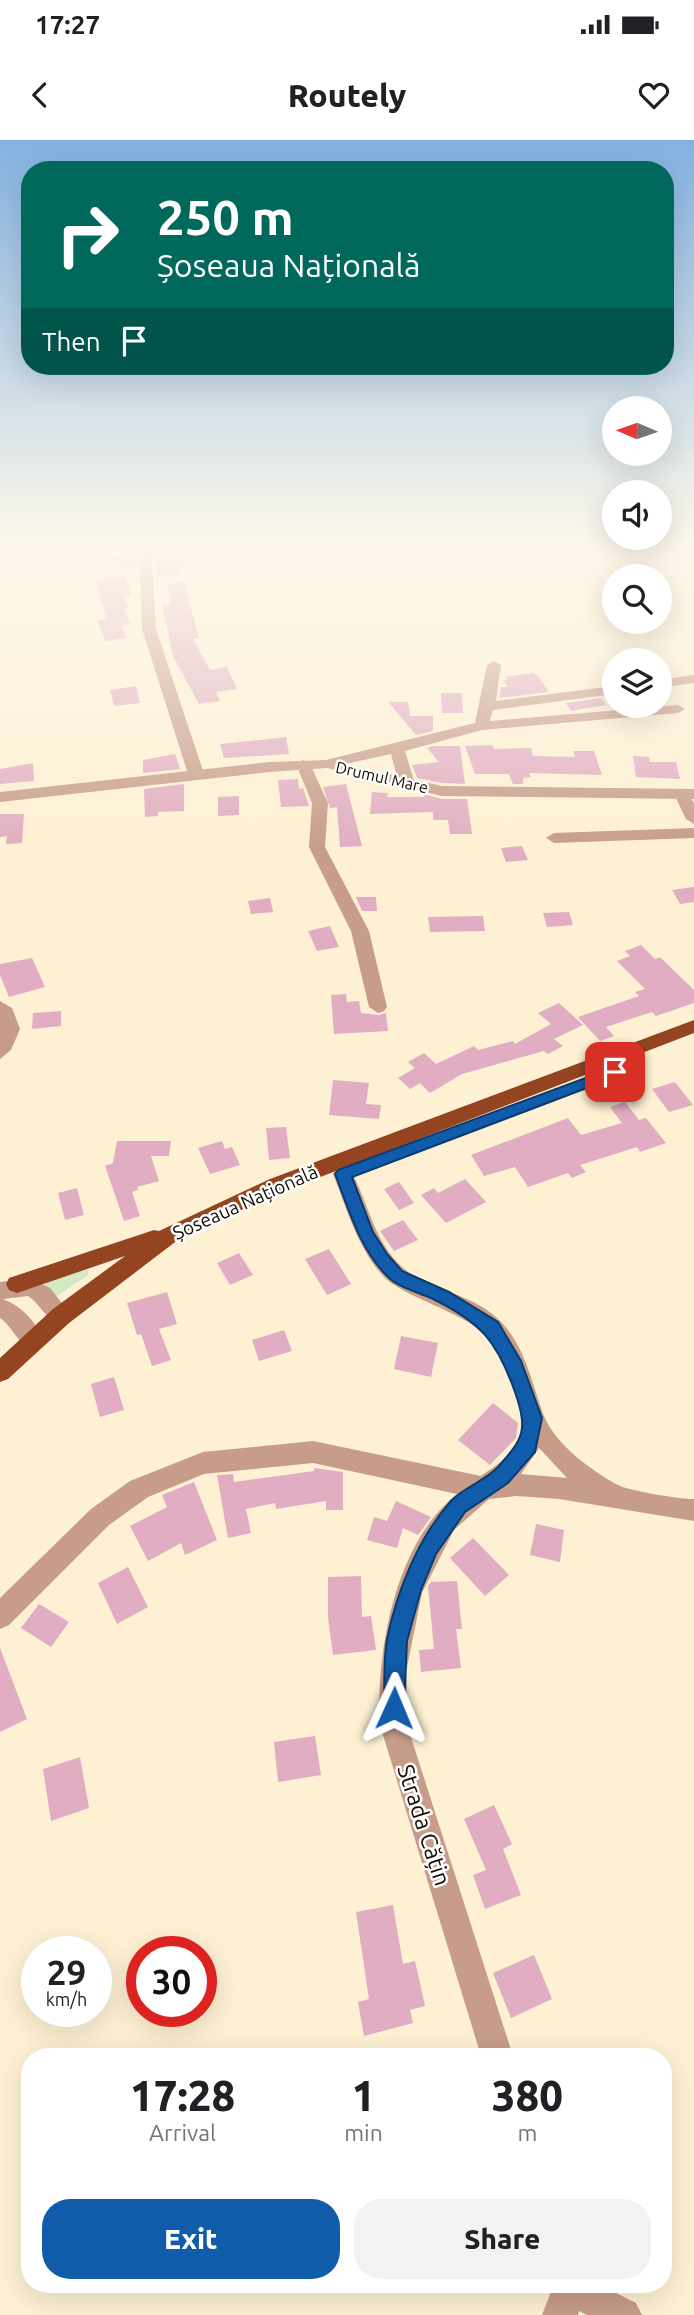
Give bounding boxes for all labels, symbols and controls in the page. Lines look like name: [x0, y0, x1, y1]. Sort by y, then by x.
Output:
text: 17:27: [35, 10, 100, 39]
icon: back: [21, 76, 59, 114]
icon: heart: [635, 76, 673, 114]
text: Routely: [288, 77, 406, 113]
icon: right: [42, 189, 133, 280]
text: 250 m: [157, 189, 294, 244]
text: Șoseaua Națională: [157, 247, 421, 283]
icon: arrive: [115, 322, 153, 360]
text: Then: [42, 327, 101, 356]
north arrow: [602, 396, 672, 466]
map controls: [602, 396, 672, 718]
button: sound: [602, 480, 672, 550]
button: search: [602, 564, 672, 634]
button: layers: [602, 648, 672, 718]
street label: Drumul Mare: [334, 758, 430, 796]
pin: [585, 1042, 645, 1102]
icon: arrive: [596, 1053, 634, 1091]
street label: Șoseaua Națională: [169, 1160, 321, 1244]
position arrow: [357, 1671, 431, 1745]
street label: Strada Cățin: [393, 1761, 456, 1889]
speed limit sign: 30: [126, 1936, 217, 2027]
text: 29: [47, 1952, 86, 1992]
text: km/h: [46, 1989, 87, 2009]
text: 17:28: [130, 2072, 235, 2119]
text: 1: [352, 2072, 375, 2119]
text: 380: [492, 2072, 563, 2119]
text: Arrival: [149, 2120, 216, 2145]
text: min: [344, 2120, 383, 2145]
text: m: [517, 2120, 537, 2145]
button: Exit: [42, 2199, 340, 2279]
button: Share: [354, 2199, 651, 2279]

